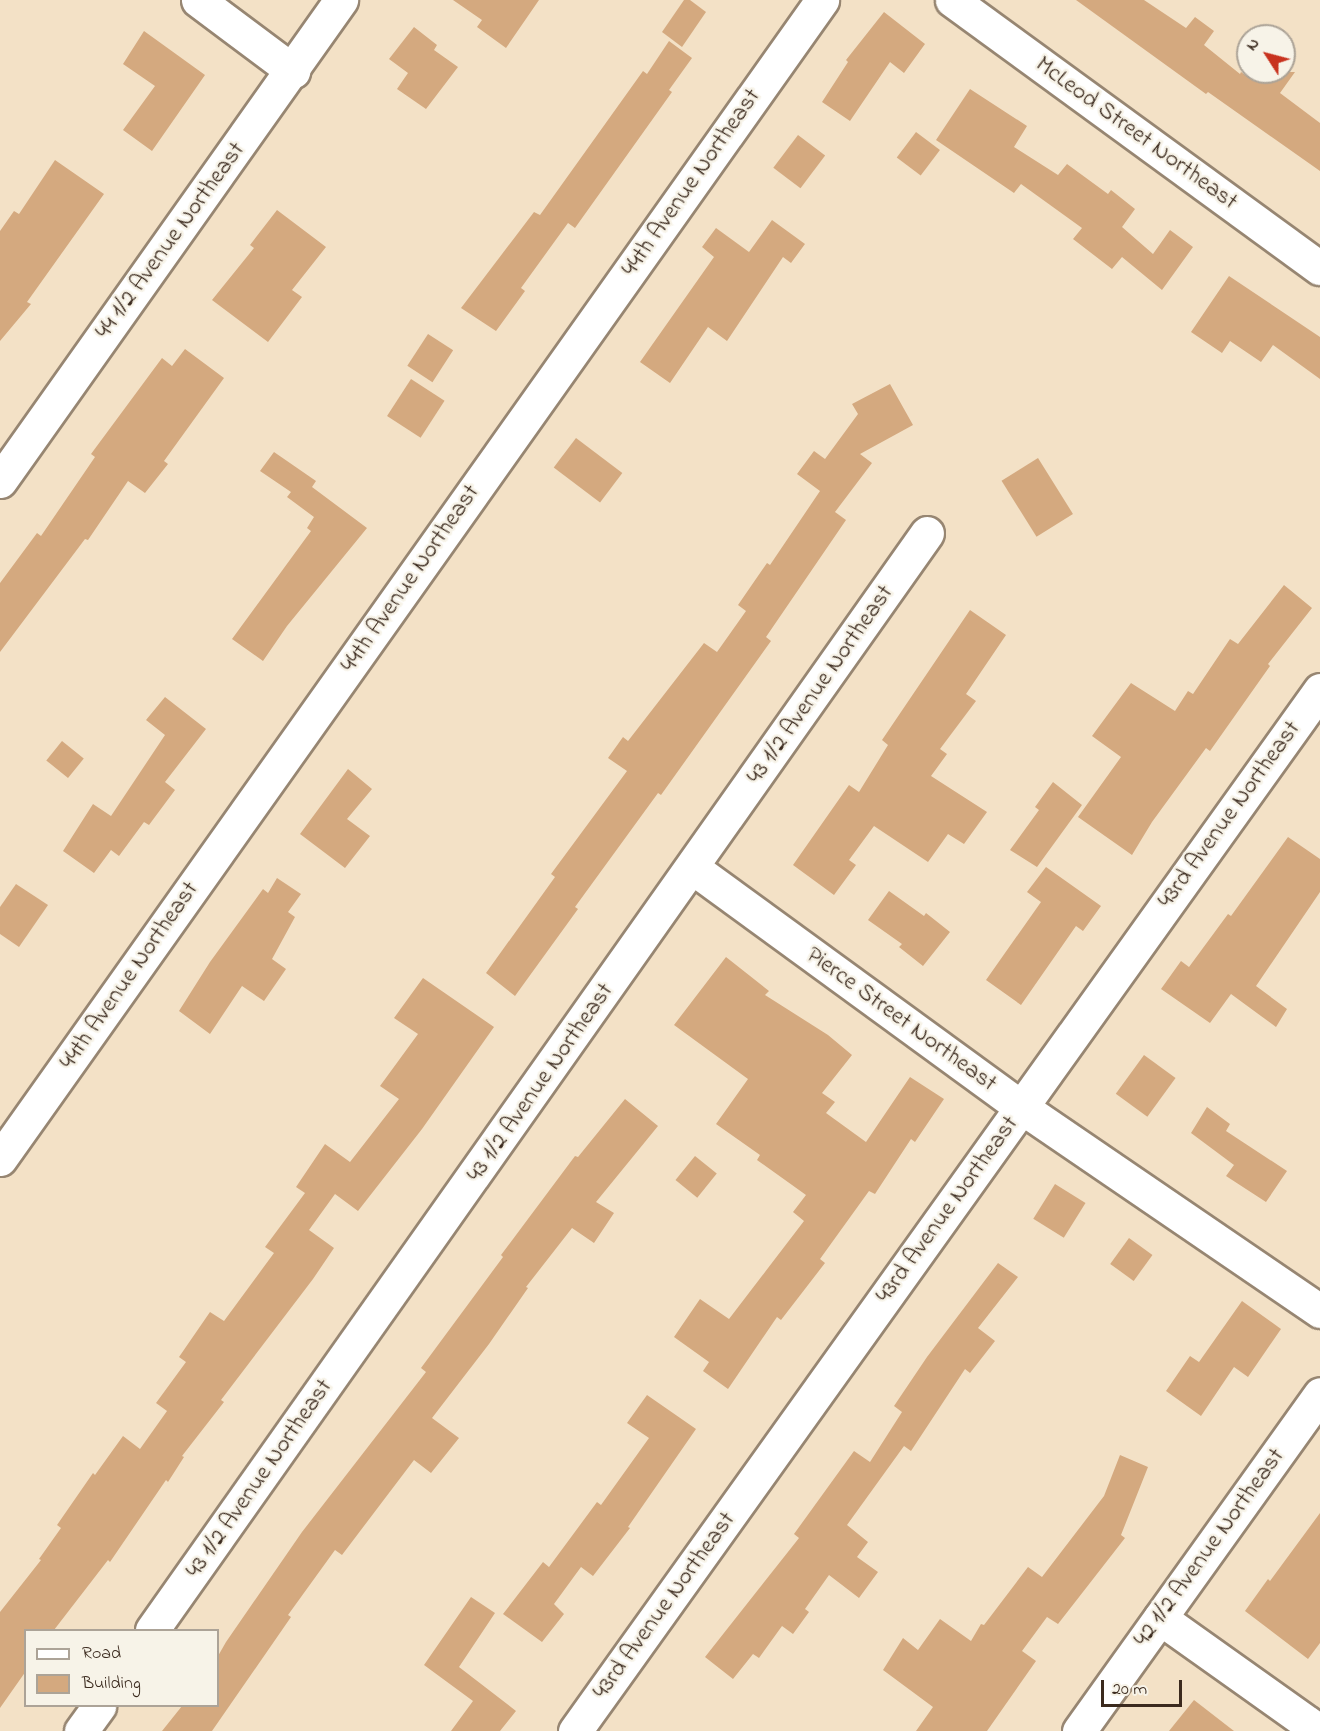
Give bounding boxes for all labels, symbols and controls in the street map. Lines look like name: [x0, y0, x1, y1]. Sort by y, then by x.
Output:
north arrow: [1236, 24, 1296, 84]
text: N: [1240, 33, 1266, 56]
street label: McLeod Street Northeast: [1029, 51, 1243, 217]
street label: 44th Avenue Northeast: [616, 84, 768, 282]
street label: 44 1/2 Avenue Northeast: [90, 137, 252, 345]
street label: 44th Avenue Northeast: [335, 480, 487, 678]
street label: 43 1/2 Avenue Northeast: [741, 580, 901, 790]
street label: 43rd Avenue Northeast: [1152, 716, 1308, 914]
street label: 44th Avenue Northeast: [54, 877, 206, 1075]
street label: Pierce Street Northeast: [800, 941, 1002, 1099]
street label: 43 1/2 Avenue Northeast: [461, 978, 621, 1188]
street label: 43rd Avenue Northeast: [870, 1111, 1026, 1309]
street label: 43 1/2 Avenue Northeast: [180, 1374, 340, 1584]
street label: 42 1/2 Avenue Northeast: [1128, 1443, 1292, 1653]
street label: 43rd Avenue Northeast: [587, 1507, 743, 1705]
legend: [24, 1629, 219, 1707]
text: Road: [82, 1641, 121, 1667]
scale bar: [1104, 1668, 1185, 1706]
text: Building: [82, 1671, 141, 1697]
text: 20 m: [1112, 1677, 1147, 1703]

